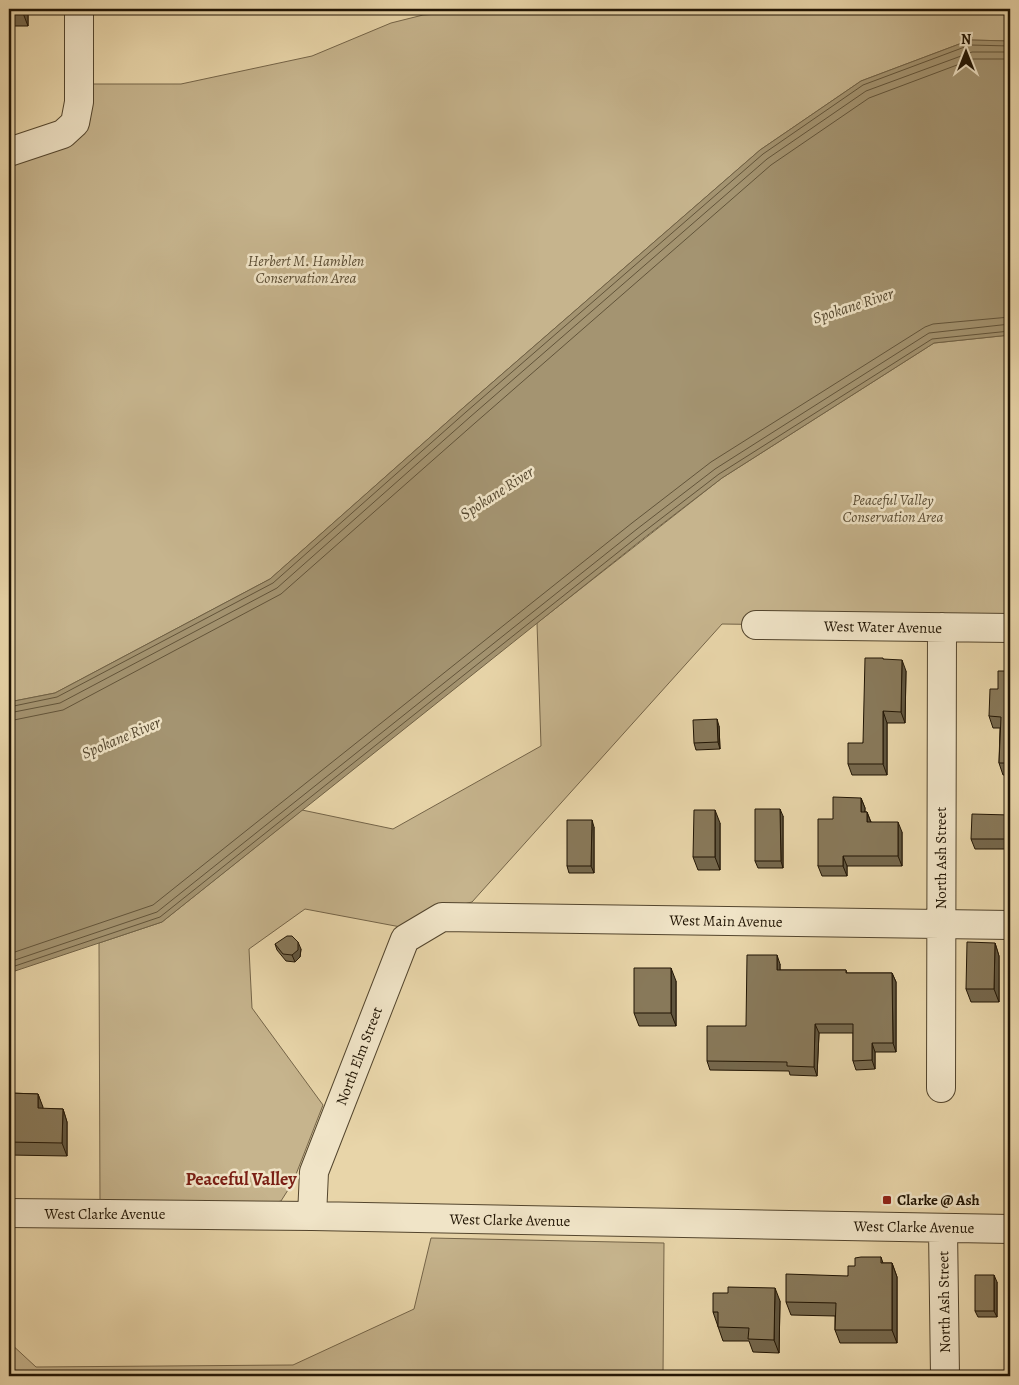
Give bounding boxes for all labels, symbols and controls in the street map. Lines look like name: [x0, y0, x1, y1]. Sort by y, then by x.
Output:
north arrow: [942, 28, 992, 78]
text: N: [961, 30, 971, 49]
park label: Herbert M. Hamblen Conservation Area: [248, 251, 364, 288]
water label: Spokane River: [810, 282, 897, 329]
water label: Spokane River: [456, 461, 539, 525]
park label: Peaceful Valley Conservation Area: [843, 490, 943, 527]
street label: West Water Avenue: [823, 616, 943, 638]
water label: Spokane River: [78, 711, 164, 764]
street label: North Ash Street: [931, 807, 951, 909]
street label: West Main Avenue: [668, 910, 783, 932]
street label: North Elm Street: [331, 1004, 387, 1108]
district label: Peaceful Valley: [185, 1167, 297, 1191]
place label: Clarke @ Ash: [897, 1190, 980, 1210]
marker: Clarke @ Ash: [881, 1194, 893, 1206]
street label: West Clarke Avenue: [44, 1204, 166, 1224]
street label: West Clarke Avenue: [448, 1209, 571, 1231]
street label: West Clarke Avenue: [852, 1216, 975, 1238]
street label: North Ash Street: [933, 1251, 955, 1353]

